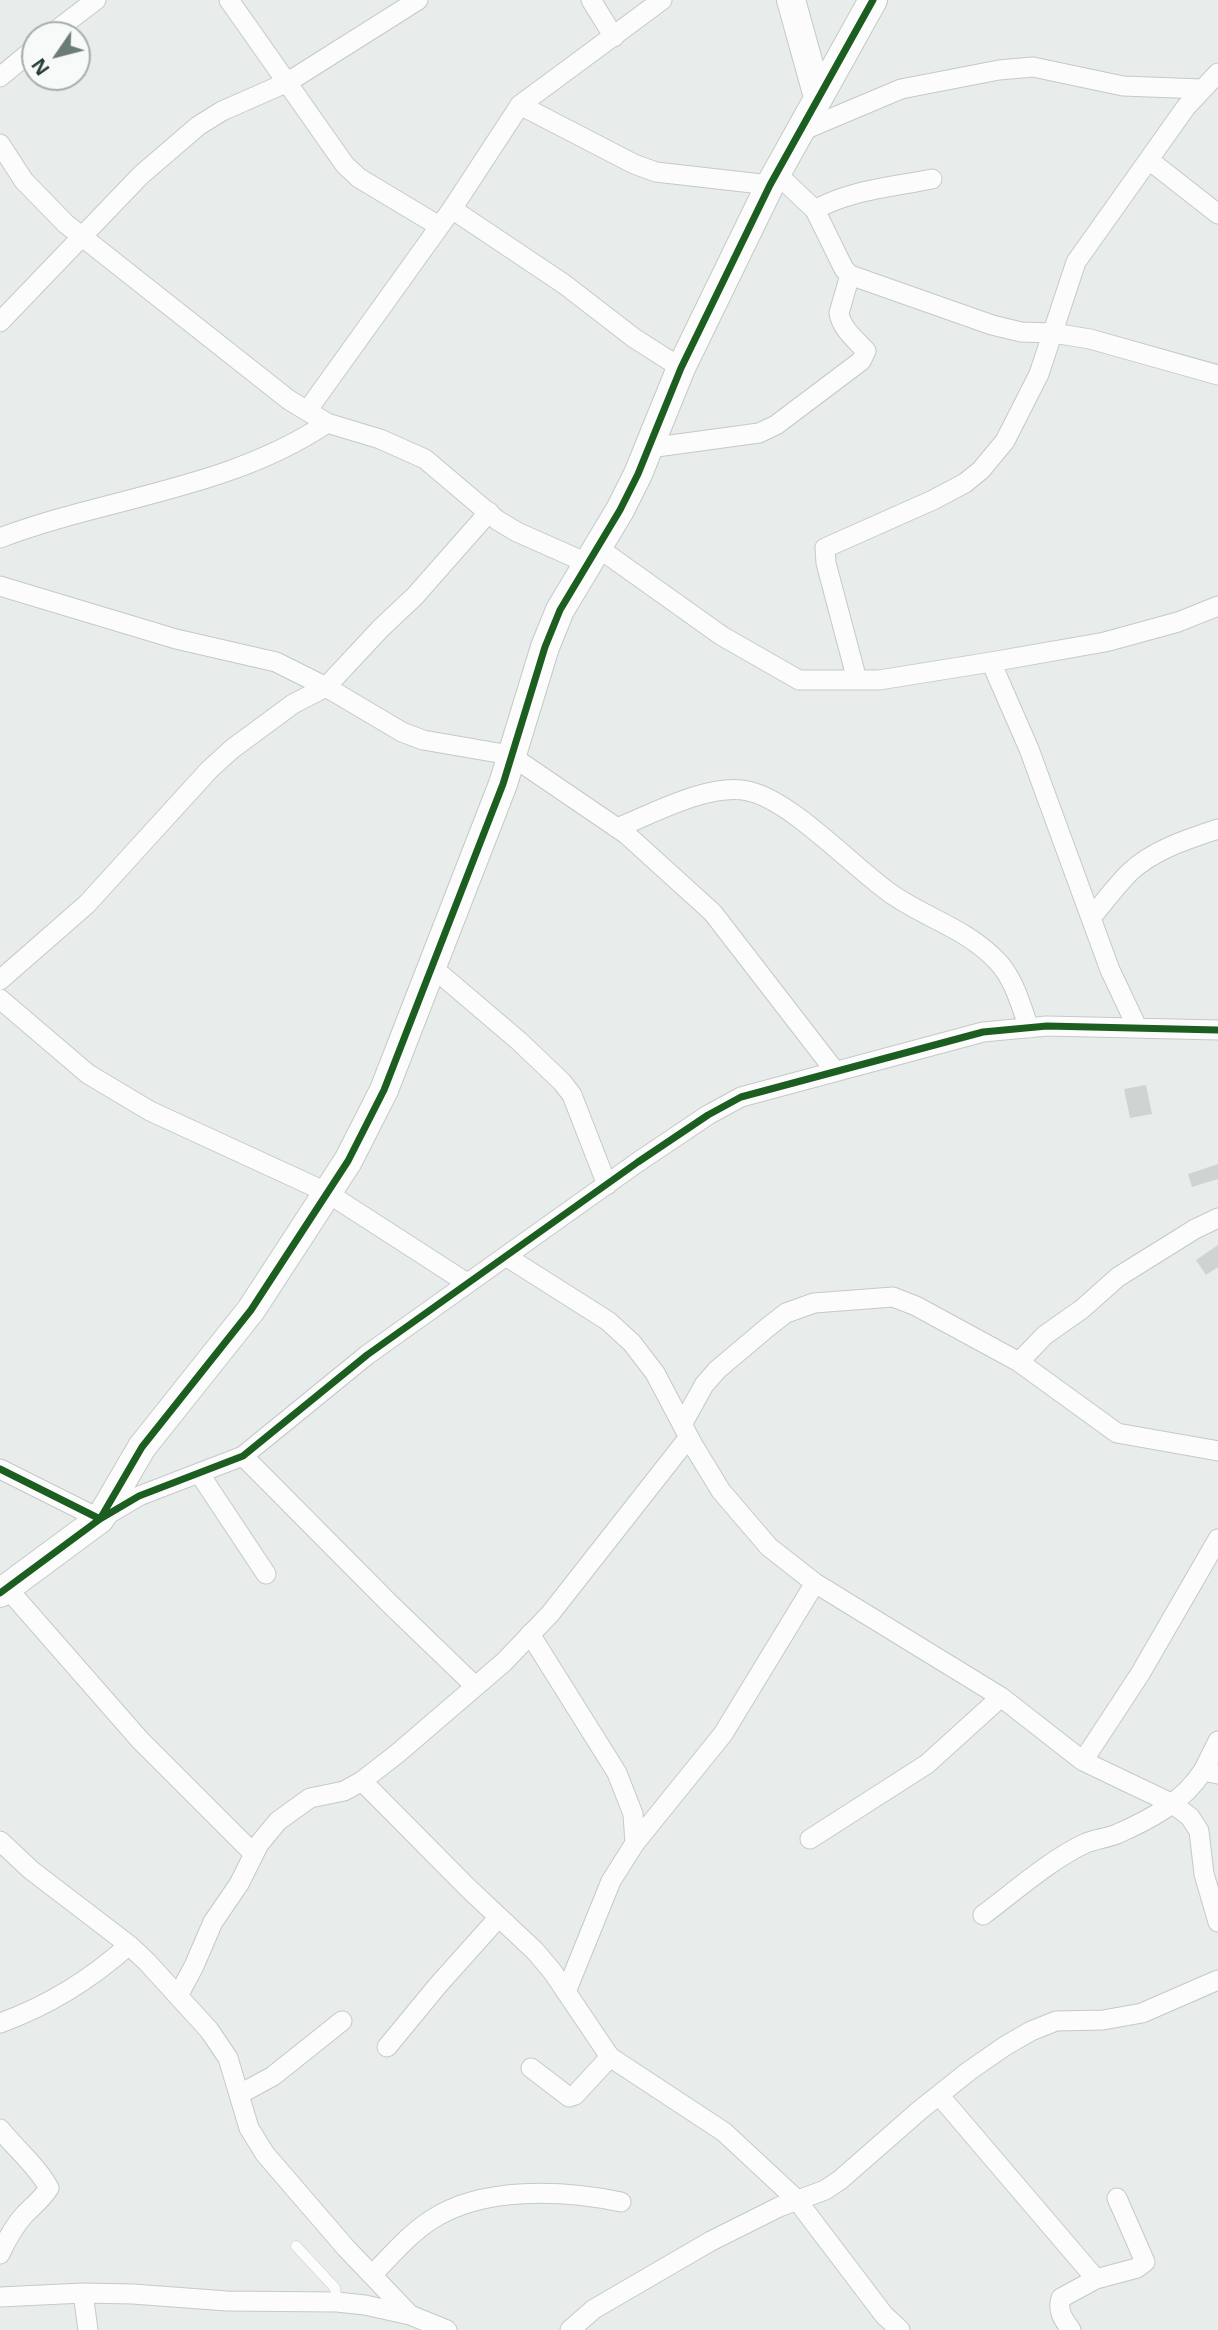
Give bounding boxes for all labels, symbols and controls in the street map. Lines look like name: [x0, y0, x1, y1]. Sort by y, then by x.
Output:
north arrow: [21, 21, 91, 91]
text: N: [25, 53, 56, 81]

